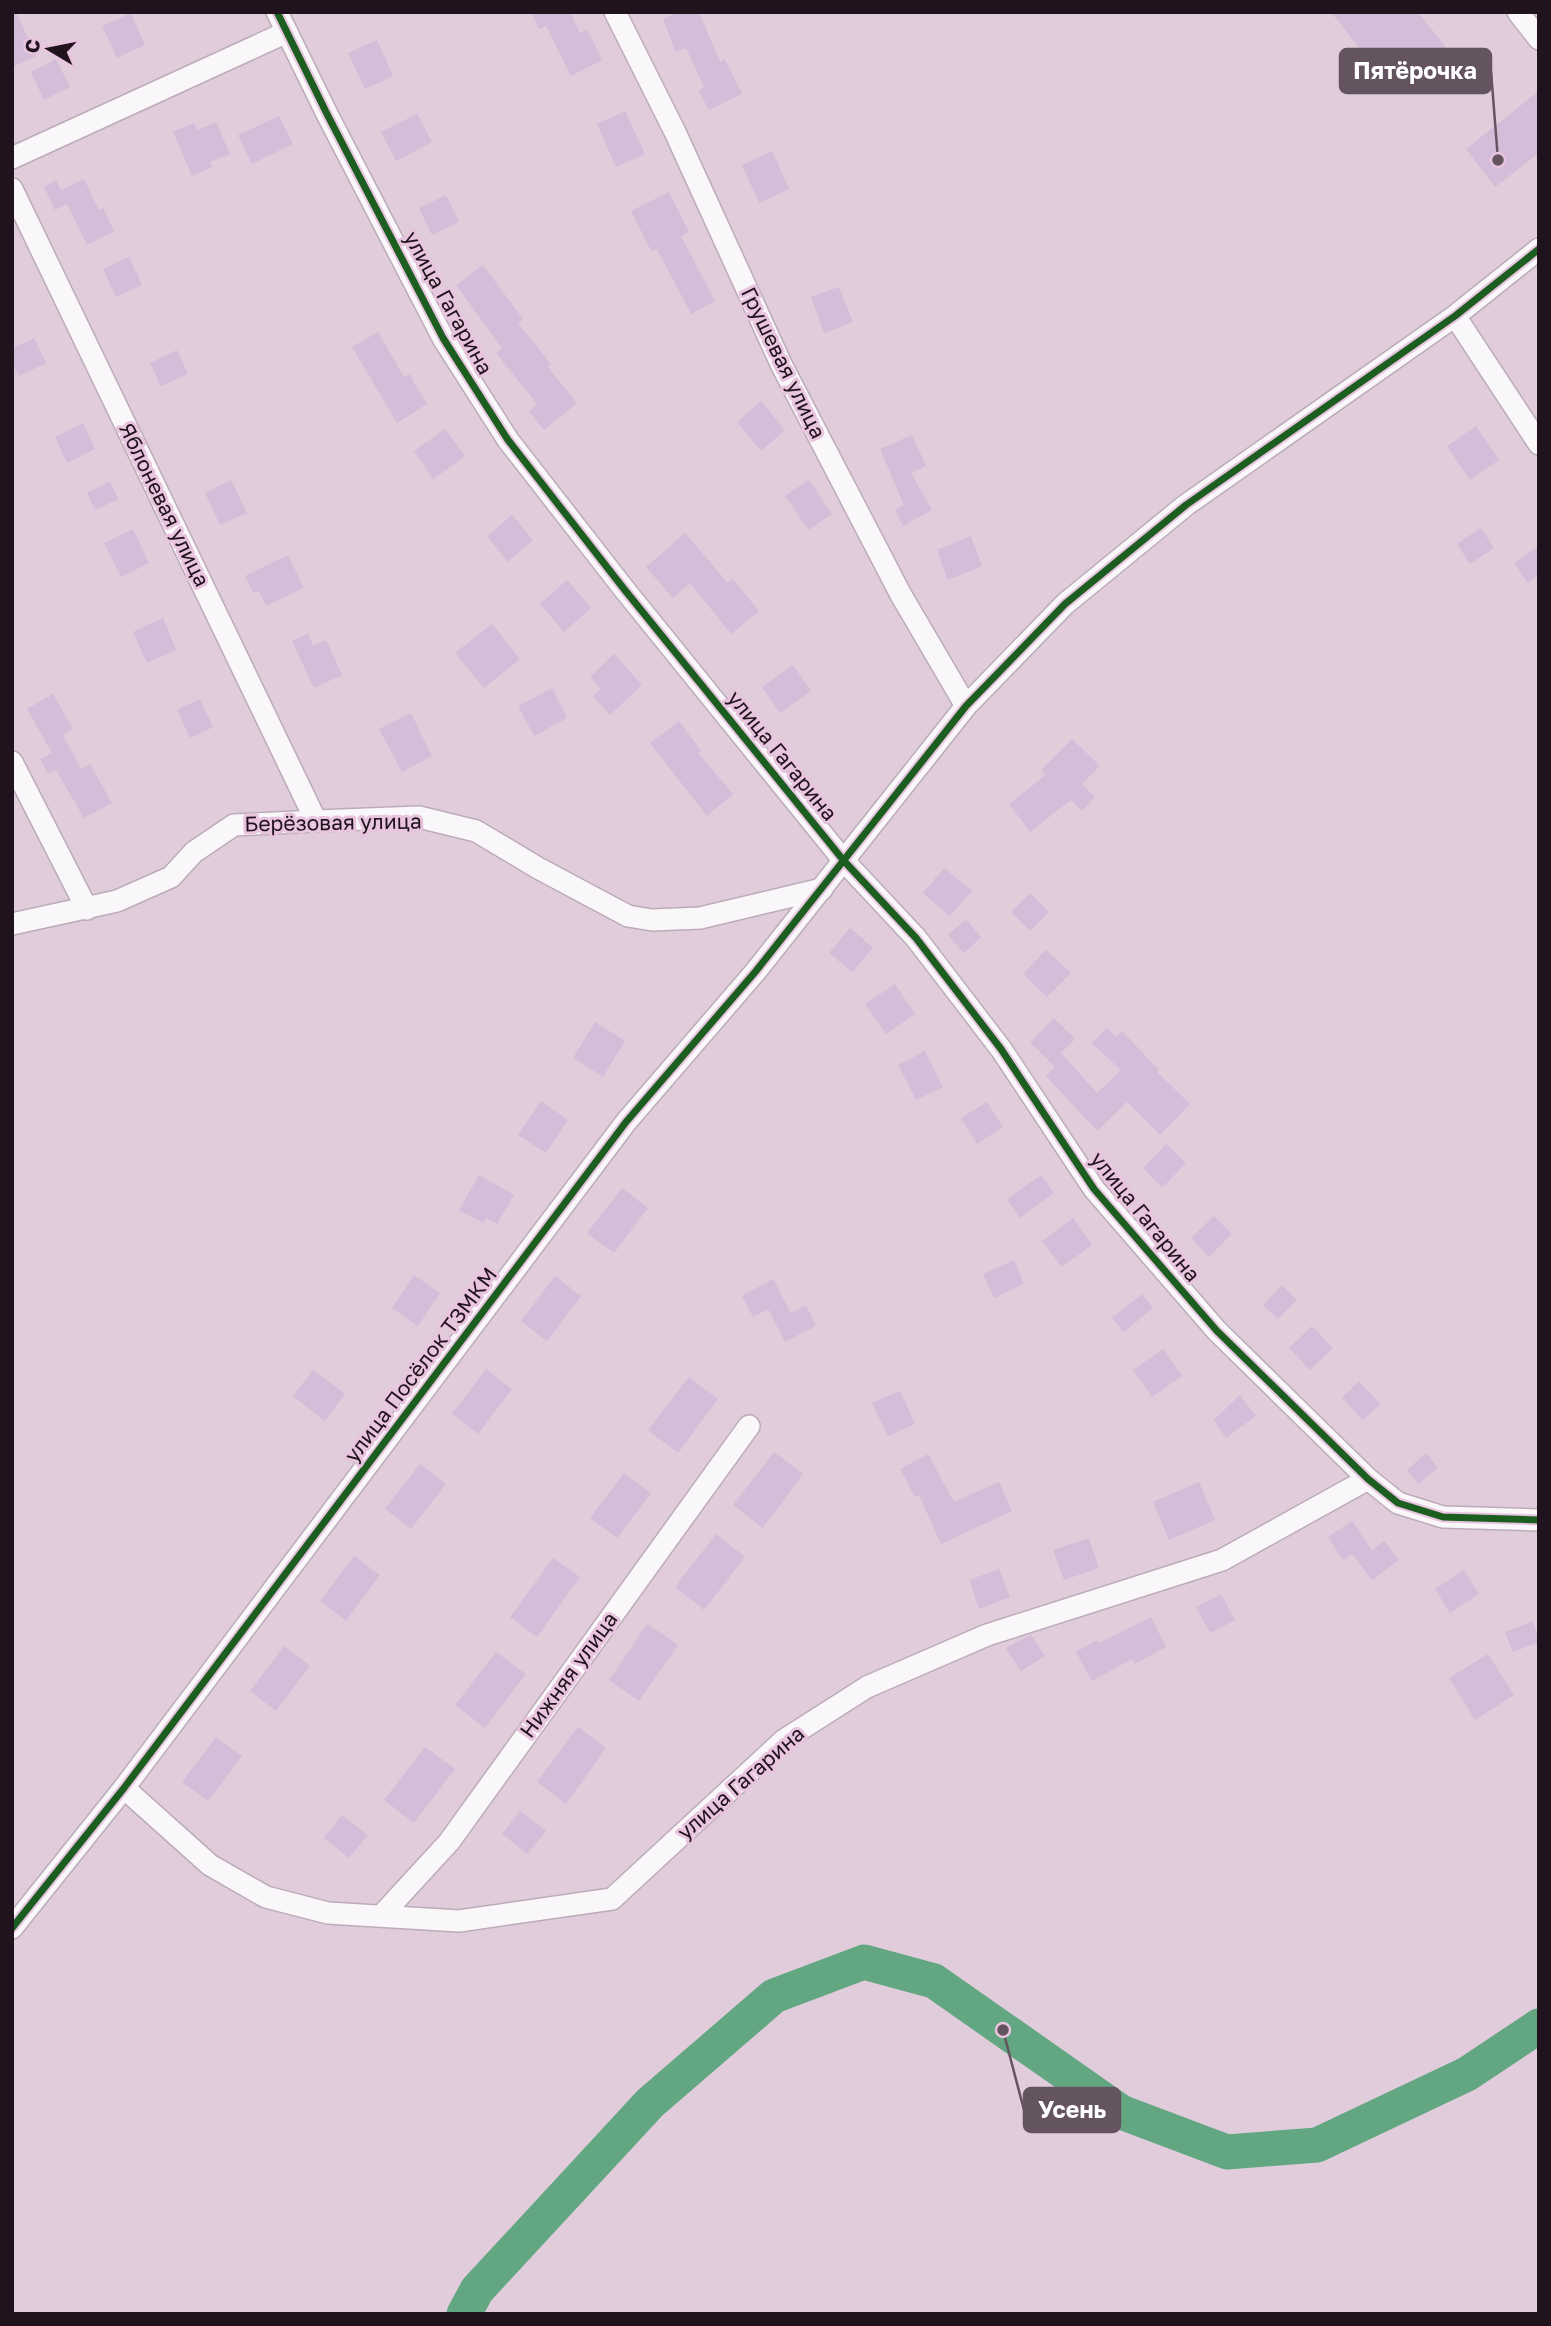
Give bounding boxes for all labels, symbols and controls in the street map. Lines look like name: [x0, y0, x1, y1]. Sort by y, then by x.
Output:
north arrow: [14, 14, 84, 84]
text: С: [19, 37, 44, 55]
callout: Пятёрочка: [1340, 49, 1491, 93]
text: Пятёрочка: [1353, 56, 1477, 84]
street label: улица Гагарина: [399, 226, 499, 379]
street label: Грушевая улица: [736, 283, 832, 443]
street label: Яблоневая улица: [114, 418, 216, 591]
street label: улица Гагарина: [722, 685, 843, 826]
street label: Берёзовая улица: [244, 807, 422, 837]
street label: улица Гагарина: [1085, 1146, 1206, 1287]
street label: улица Посёлок ТЗМКМ: [338, 1262, 502, 1467]
street label: Нижняя улица: [514, 1606, 623, 1742]
street label: улица Гагарина: [672, 1720, 809, 1844]
callout: Усень: [1024, 2088, 1120, 2132]
text: Усень: [1038, 2095, 1106, 2123]

